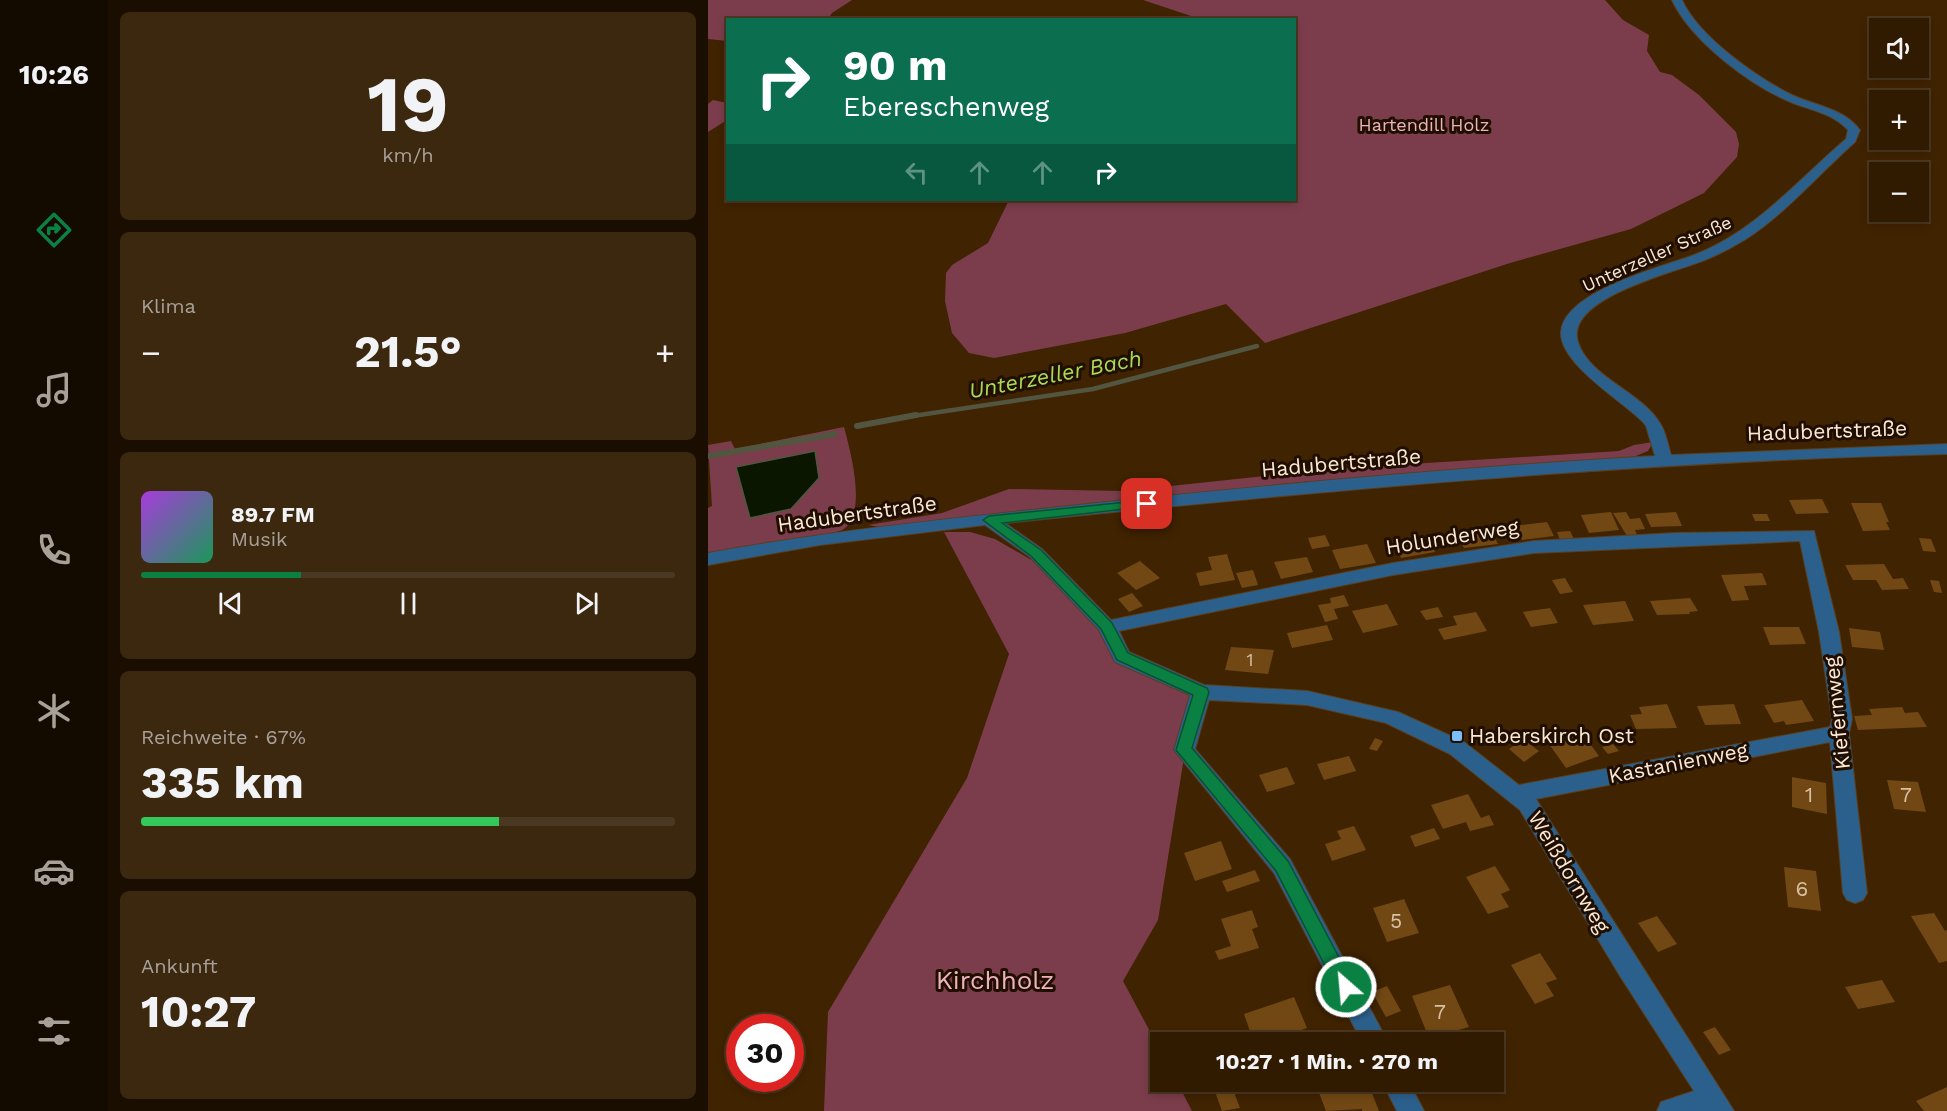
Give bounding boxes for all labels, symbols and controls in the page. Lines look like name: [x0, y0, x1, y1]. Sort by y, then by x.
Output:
map controls: [1869, 18, 1929, 222]
button: sound: [1869, 18, 1929, 78]
text: 90 m: [843, 41, 947, 90]
icon: right: [744, 42, 822, 120]
text: 19: [367, 58, 449, 150]
text: 10:26: [19, 59, 89, 91]
button: +: [1869, 90, 1929, 150]
text: Ebereschenweg: [843, 91, 1049, 123]
park label: Hartendill Holz: [1359, 114, 1489, 135]
text: km/h: [382, 143, 434, 167]
icon: left: [900, 156, 933, 189]
icon: ahead: [963, 156, 996, 189]
icon: ahead: [1026, 156, 1059, 189]
icon: right: [1089, 156, 1122, 189]
button: −: [1869, 162, 1929, 222]
icon: directions: [33, 209, 75, 251]
street label: Unterzeller Straße: [1579, 211, 1735, 296]
text: Klima: [141, 294, 196, 318]
text: 21.5°: [354, 325, 462, 378]
text: −: [141, 333, 161, 372]
text: +: [655, 333, 675, 372]
water label: Unterzeller Bach: [967, 345, 1144, 403]
icon: music: [33, 369, 75, 411]
street label: Hadubertstraße: [1746, 415, 1908, 446]
street label: Hadubertstraße: [1260, 443, 1422, 482]
pin: [1121, 478, 1172, 529]
icon: arrive: [1130, 487, 1163, 520]
street label: Hadubertstraße: [776, 490, 938, 537]
text: 89.7 FM: [231, 502, 315, 527]
street label: Holunderweg: [1383, 514, 1521, 559]
text: Musik: [231, 527, 287, 551]
icon: phone: [33, 529, 75, 571]
icon: previous: [214, 587, 247, 620]
icon: pause: [392, 587, 425, 620]
icon: next: [570, 587, 603, 620]
house number: 1: [1246, 649, 1254, 670]
street label: Kiefernweg: [1818, 655, 1855, 771]
icon: climate: [33, 690, 75, 732]
place label: Haberskirch Ost: [1469, 723, 1634, 748]
text: Reichweite · 67%: [141, 725, 306, 749]
marker: Haberskirch Ost: [1450, 729, 1464, 743]
street label: Kastanienweg: [1606, 737, 1750, 788]
text: 335 km: [141, 756, 304, 809]
house number: 1: [1805, 782, 1813, 807]
house number: 7: [1900, 782, 1912, 807]
street label: Weißdornweg: [1523, 806, 1616, 938]
icon: car: [33, 850, 75, 892]
house number: 6: [1796, 876, 1808, 901]
house number: 5: [1390, 908, 1402, 933]
text: Ankunft: [141, 954, 218, 978]
position arrow: [1314, 955, 1378, 1019]
park label: Kirchholz: [936, 965, 1054, 995]
text: 10:27: [141, 985, 256, 1038]
house number: 7: [1434, 999, 1446, 1024]
icon: filters: [33, 1010, 75, 1052]
speed limit sign: 30: [726, 1014, 804, 1092]
text: 10:27 · 1 Min. · 270 m: [1216, 1049, 1438, 1074]

